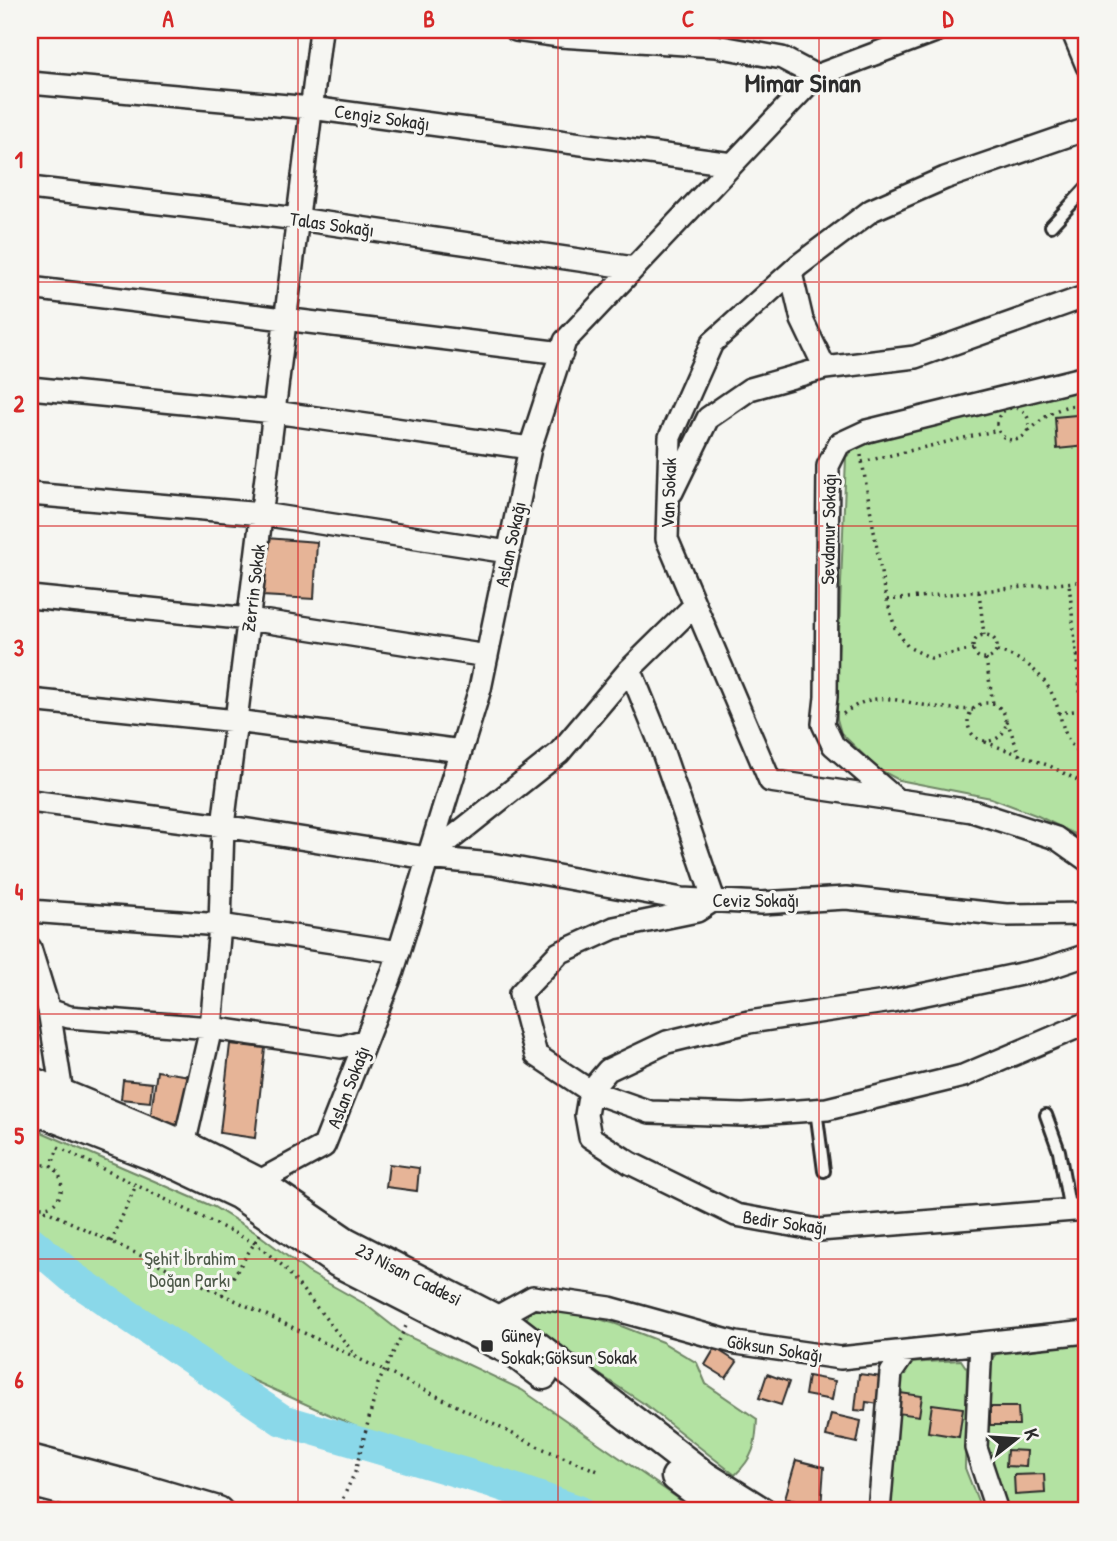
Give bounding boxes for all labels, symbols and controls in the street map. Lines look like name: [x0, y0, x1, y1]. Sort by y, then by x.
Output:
text: A: [162, 3, 174, 34]
text: B: [423, 3, 435, 34]
text: C: [682, 3, 694, 34]
text: D: [943, 3, 955, 34]
district label: Mimar Sinan: [745, 65, 861, 100]
street label: Cengiz Sokağı: [333, 97, 431, 137]
text: 1: [15, 144, 23, 175]
street label: Talas Sokağı: [288, 205, 376, 243]
text: 2: [14, 388, 25, 419]
street label: Van Sokak: [654, 457, 682, 529]
street label: Sevdanur Sokağı: [814, 473, 842, 585]
street label: Aslan Sokağı: [488, 499, 532, 589]
street label: Zerrin Sokak: [235, 542, 271, 634]
text: 3: [14, 632, 24, 663]
text: 4: [15, 876, 24, 907]
street label: Ceviz Sokağı: [713, 887, 799, 913]
street label: Aslan Sokağı: [320, 1042, 376, 1132]
text: 5: [14, 1120, 24, 1151]
street label: Bedir Sokağı: [741, 1203, 829, 1241]
street label: 23 Nisan Caddesi: [352, 1236, 466, 1312]
park label: Şehit İbrahim Doğan Parkı: [144, 1245, 236, 1293]
place label: Güney Sokak;Göksun Sokak: [501, 1322, 637, 1370]
street label: Göksun Sokağı: [725, 1328, 825, 1368]
marker: Güney Sokak;Göksun Sokak: [479, 1338, 495, 1354]
text: 6: [14, 1364, 24, 1395]
north arrow: [981, 1404, 1050, 1474]
text: K: [1018, 1425, 1046, 1443]

